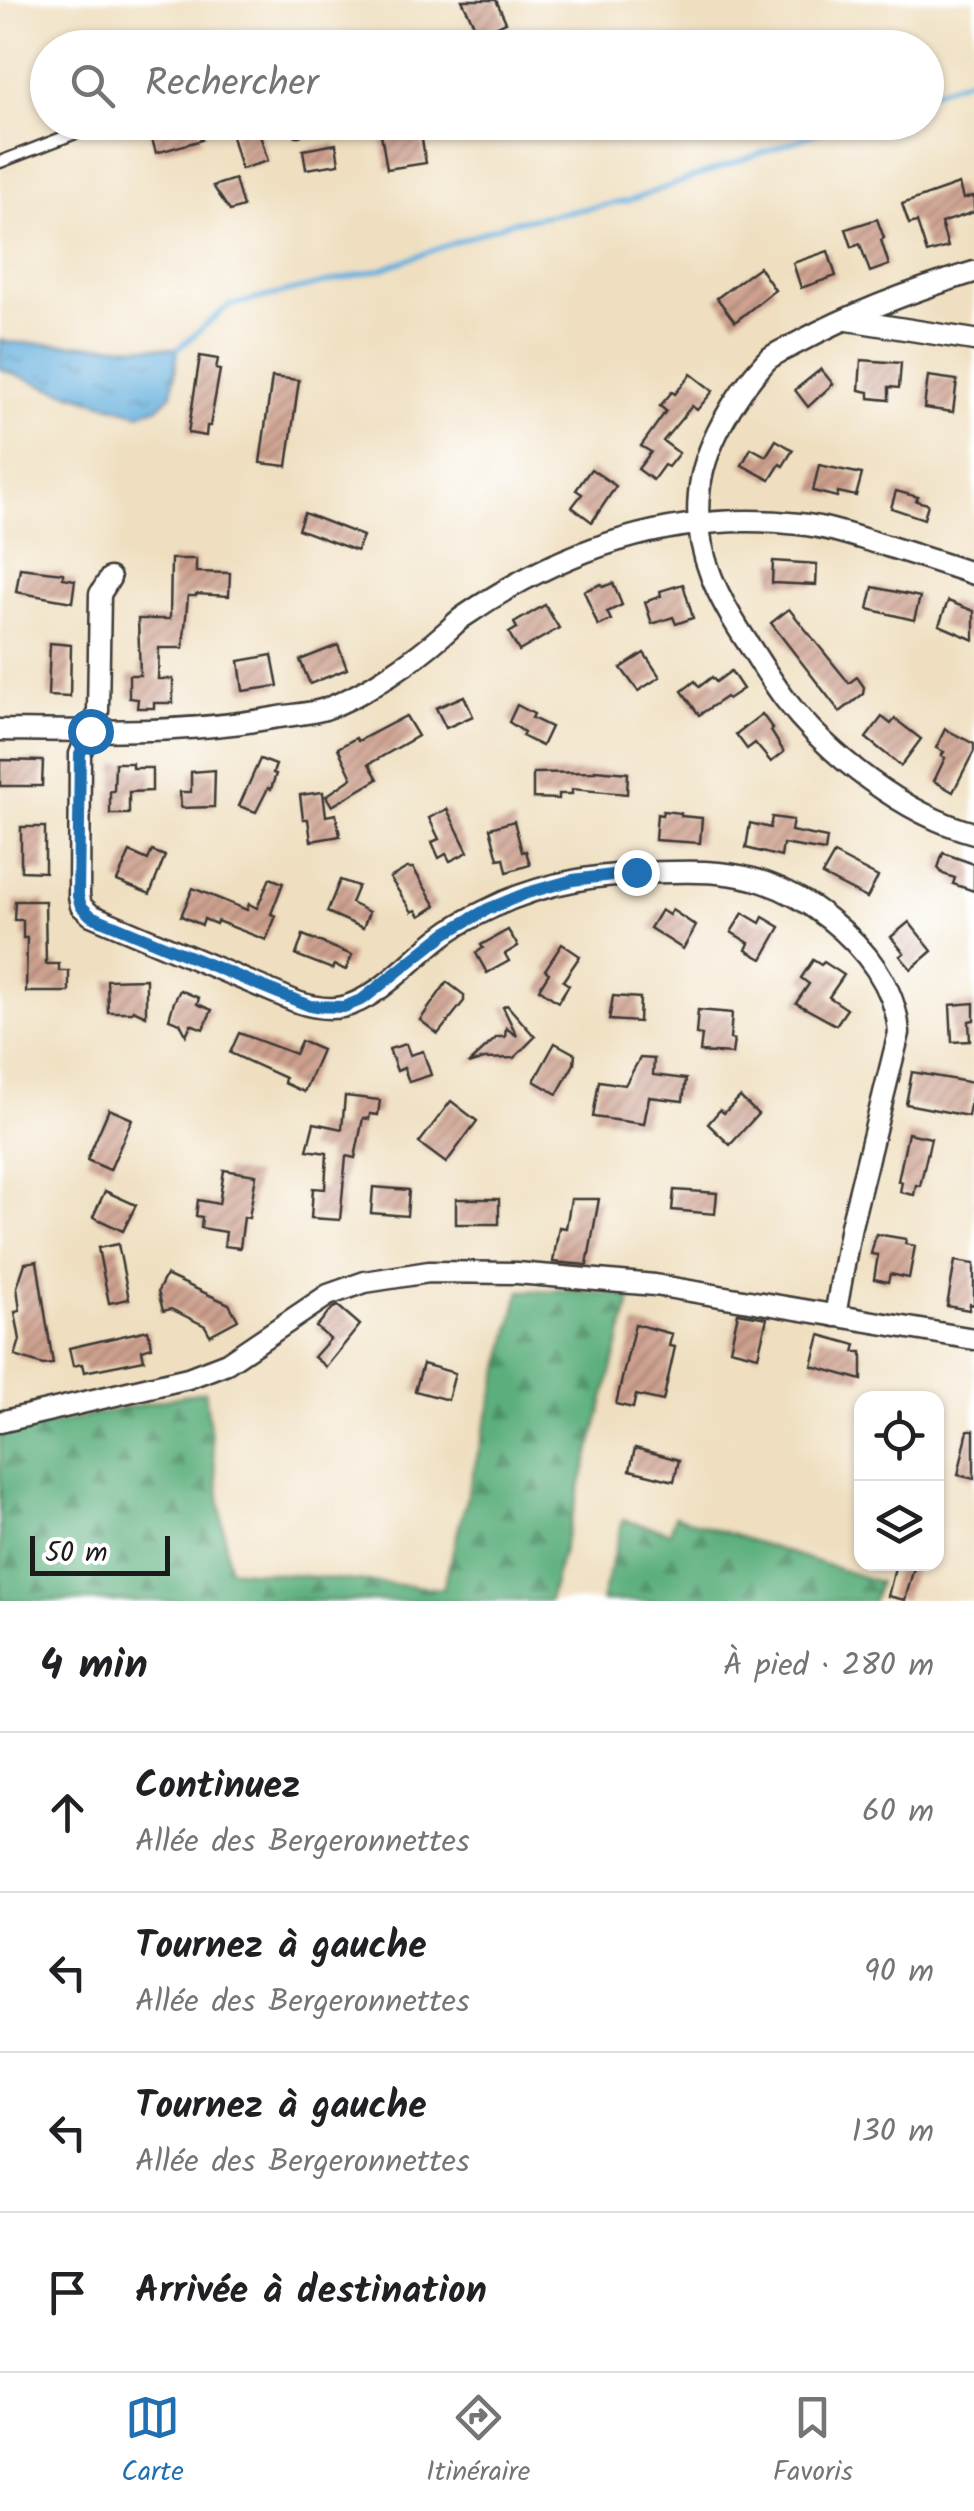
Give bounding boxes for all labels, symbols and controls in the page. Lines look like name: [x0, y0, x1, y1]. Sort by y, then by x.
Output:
search box: [30, 30, 944, 140]
text: Rechercher: [145, 55, 318, 115]
icon: search: [65, 58, 120, 113]
route start: [68, 709, 114, 755]
route end: [614, 850, 660, 896]
map controls: [854, 1391, 944, 1571]
button: locate: [854, 1391, 944, 1481]
button: layers: [854, 1481, 944, 1571]
scale bar: [30, 1531, 170, 1576]
text: 50 m: [45, 1531, 108, 1576]
text: 4 min: [40, 1633, 148, 1700]
text: À pied · 280 m: [723, 1641, 934, 1692]
text: Continuez: [135, 1757, 300, 1817]
icon: ahead: [40, 1785, 95, 1840]
text: 60 m: [862, 1787, 934, 1838]
text: Allée des Bergeronnettes: [135, 1817, 470, 1868]
text: Tournez à gauche: [135, 1917, 427, 1977]
icon: left: [40, 1945, 95, 2000]
text: 90 m: [864, 1947, 934, 1998]
text: Allée des Bergeronnettes: [135, 1977, 470, 2028]
text: Tournez à gauche: [135, 2077, 427, 2137]
icon: left: [40, 2105, 95, 2160]
text: 130 m: [851, 2107, 934, 2158]
text: Allée des Bergeronnettes: [135, 2137, 470, 2188]
text: Arrivée à destination: [135, 2262, 487, 2322]
icon: arrive: [40, 2265, 95, 2320]
tab: Carte: [121, 2390, 184, 2495]
tab: Itinéraire: [426, 2390, 530, 2495]
tab: Favoris: [773, 2390, 853, 2495]

